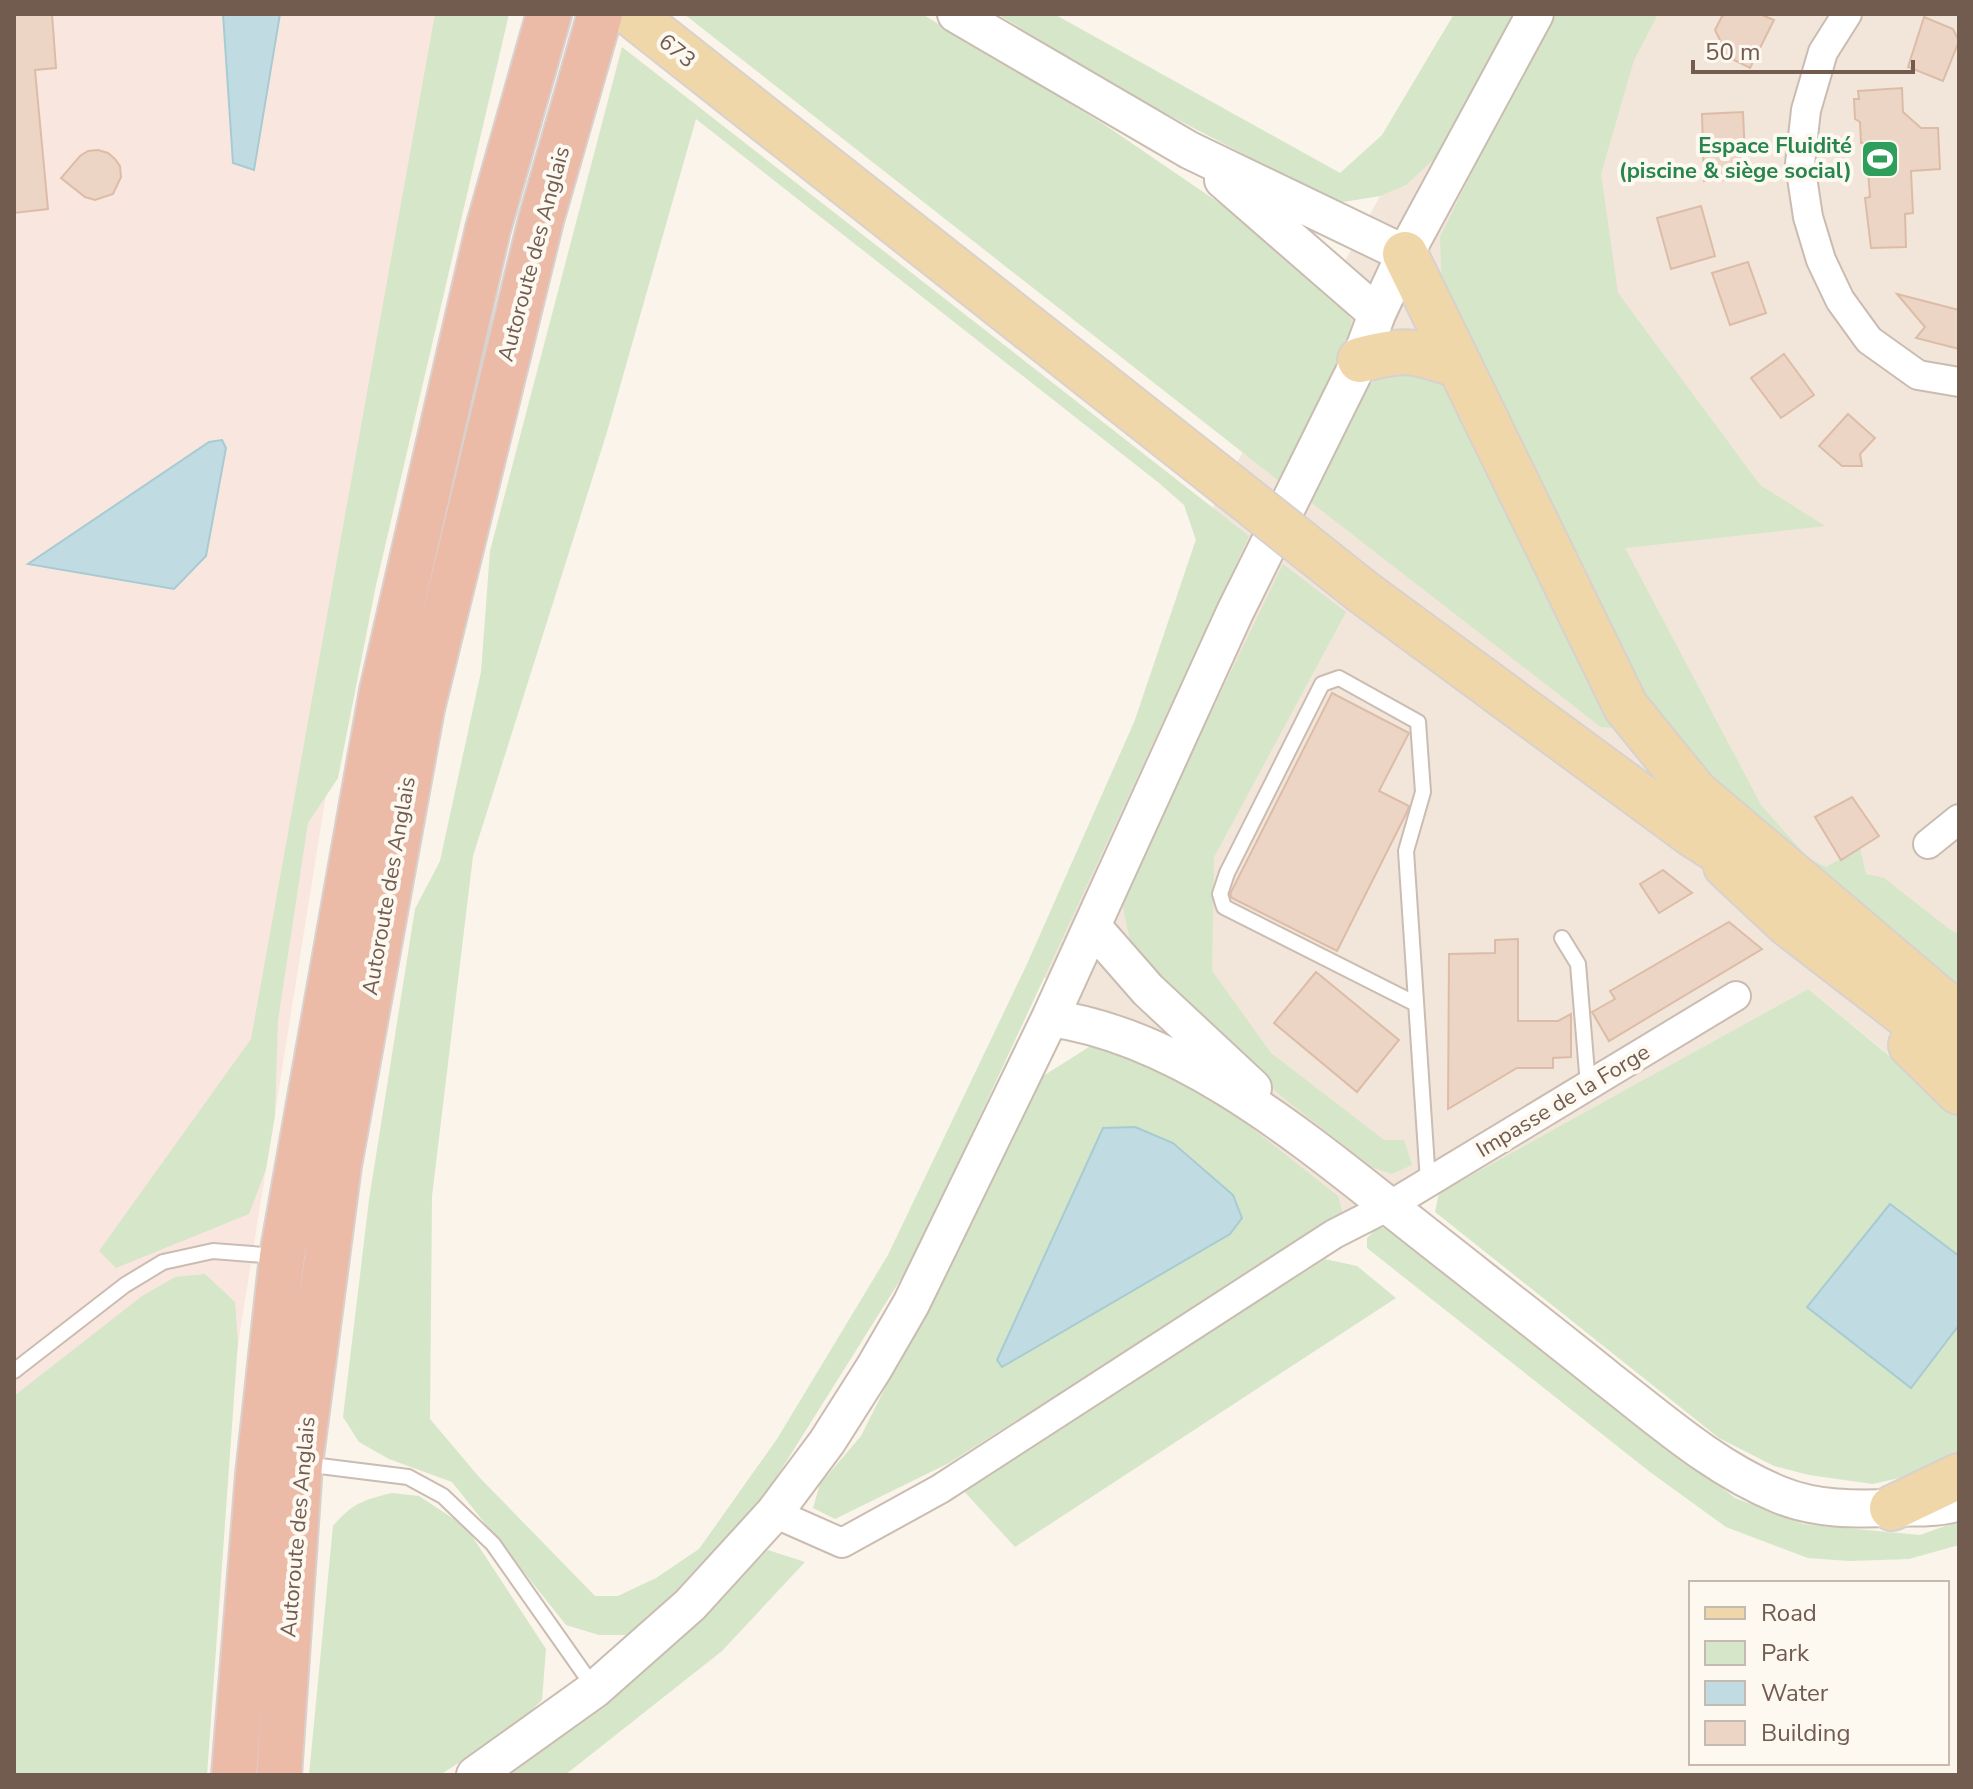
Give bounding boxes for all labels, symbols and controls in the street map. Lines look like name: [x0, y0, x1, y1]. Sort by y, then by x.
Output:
scale bar: [1693, 24, 1913, 74]
street label: 673: [652, 27, 702, 75]
text: 50 m: [1705, 36, 1761, 68]
place label: Espace Fluidité (piscine & siège social): [1619, 131, 1852, 186]
sports icon: Espace Fluidité (piscine & siège social): [1859, 138, 1901, 180]
street label: Autoroute des Anglais: [491, 143, 577, 365]
street label: Autoroute des Anglais: [355, 774, 423, 998]
street label: Impasse de la Forge: [1471, 1037, 1655, 1165]
street label: Autoroute des Anglais: [273, 1415, 323, 1639]
legend: [1689, 1581, 1949, 1765]
text: Road: [1761, 1597, 1817, 1629]
text: Park: [1761, 1637, 1810, 1669]
text: Water: [1761, 1677, 1829, 1709]
text: Building: [1761, 1717, 1851, 1749]

